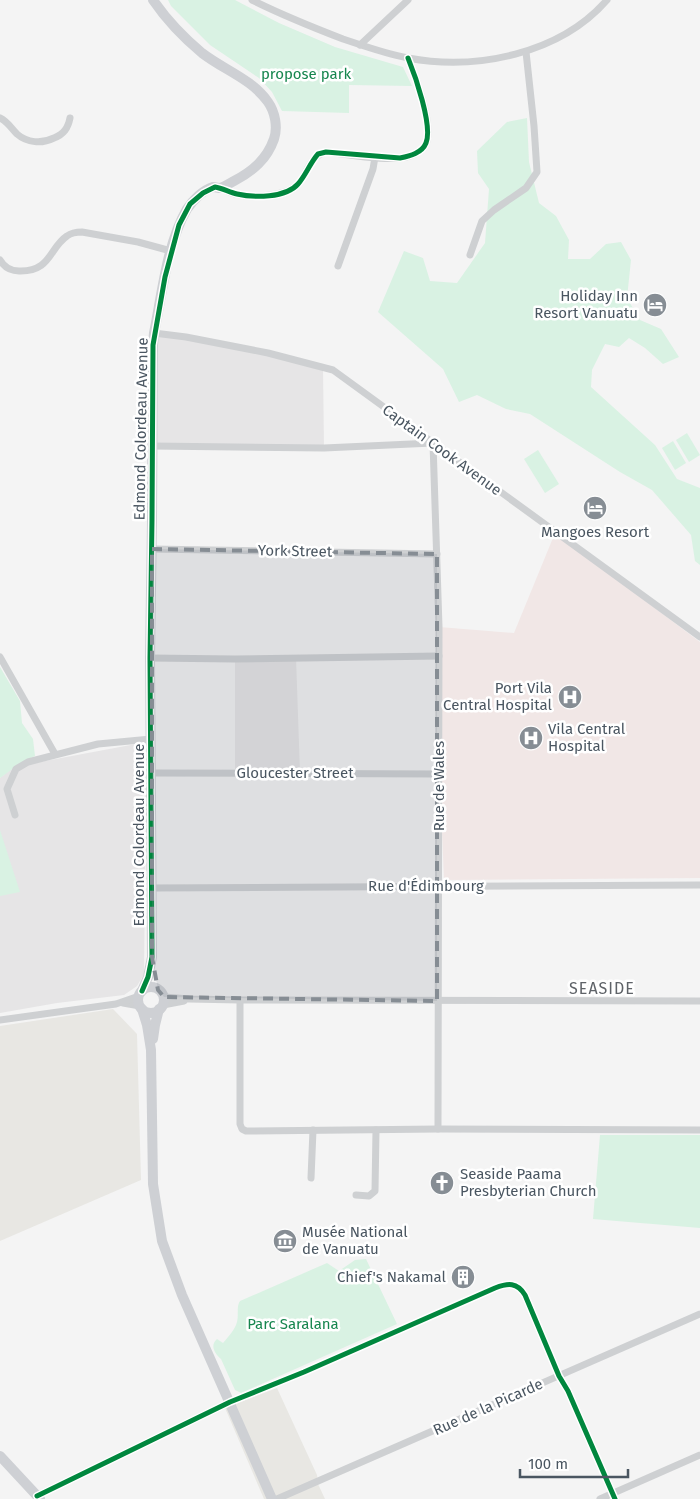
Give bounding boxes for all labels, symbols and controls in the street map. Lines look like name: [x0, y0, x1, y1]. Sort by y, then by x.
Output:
park label: propose park: [261, 65, 351, 83]
place label: Holiday Inn Resort Vanuatu: [534, 287, 638, 322]
hotel icon: Holiday Inn Resort Vanuatu: [642, 292, 668, 318]
street label: Edmond Colordeau Avenue: [130, 337, 152, 521]
street label: Captain Cook Avenue: [379, 401, 505, 499]
hotel icon: Mangoes Resort: [582, 495, 608, 521]
place label: Mangoes Resort: [541, 523, 650, 541]
street label: York Street: [258, 541, 333, 561]
place label: Port Vila Central Hospital: [443, 679, 553, 714]
hospital icon: Port Vila Central Hospital: [557, 684, 583, 710]
place label: Vila Central Hospital: [548, 720, 626, 755]
hospital icon: Vila Central Hospital: [518, 725, 544, 751]
street label: Rue de Wales: [430, 741, 448, 831]
street label: Edmond Colordeau Avenue: [130, 744, 148, 926]
street label: Gloucester Street: [236, 764, 354, 782]
street label: Rue d'Édimbourg: [368, 877, 484, 895]
district label: SEASIDE: [569, 979, 635, 998]
place label: Seaside Paama Presbyterian Church: [460, 1165, 597, 1200]
church icon: Seaside Paama Presbyterian Church: [429, 1170, 455, 1196]
place label: Musée National de Vanuatu: [302, 1223, 408, 1258]
museum icon: Musée National de Vanuatu: [272, 1228, 298, 1254]
building icon: Chief's Nakamal: [450, 1264, 476, 1290]
place label: Chief's Nakamal: [337, 1268, 447, 1286]
park label: Parc Saralana: [247, 1315, 339, 1333]
street label: Rue de la Picarde: [430, 1375, 546, 1439]
scale bar: [520, 1446, 628, 1478]
text: 100 m: [528, 1455, 568, 1473]

